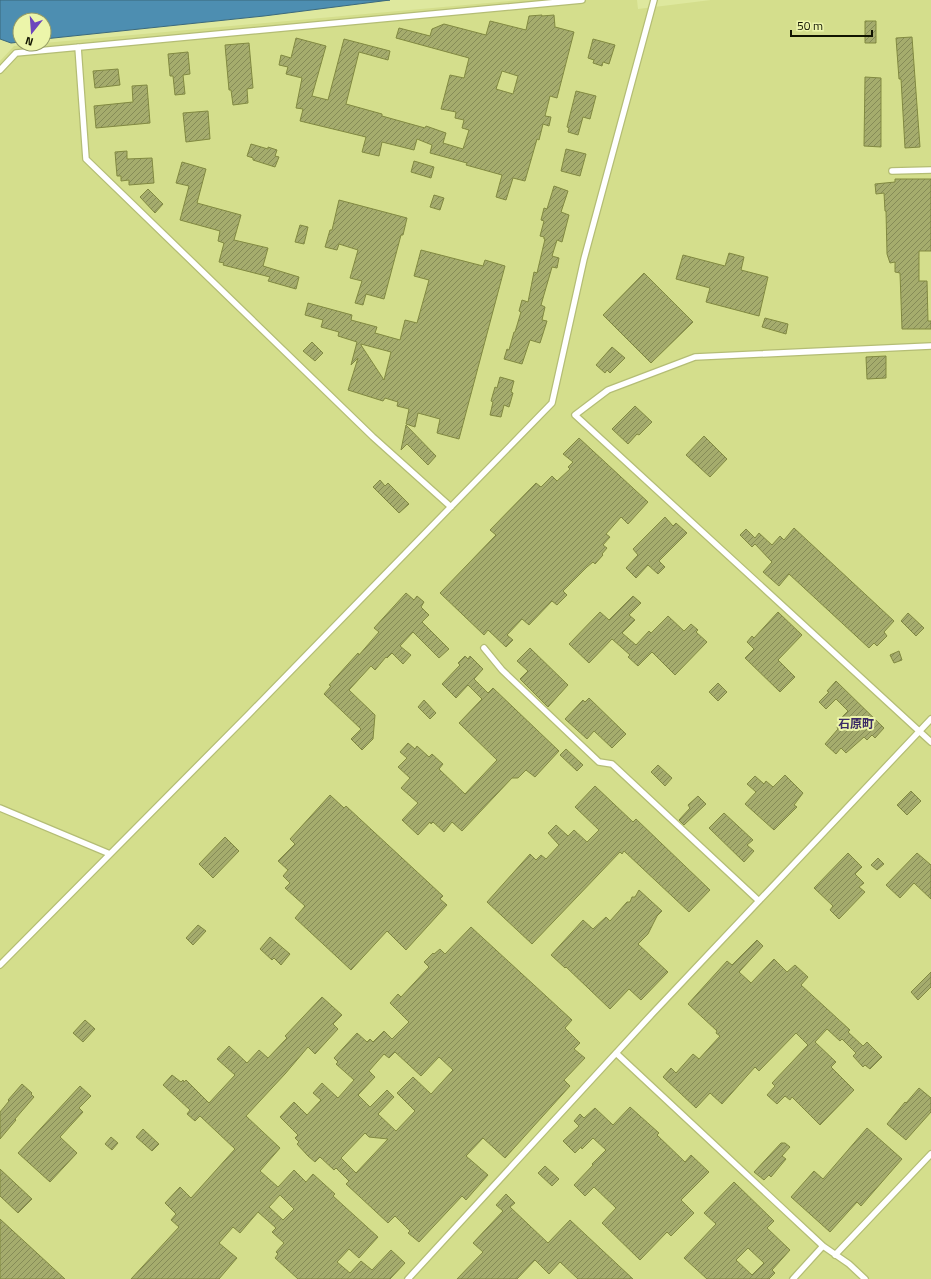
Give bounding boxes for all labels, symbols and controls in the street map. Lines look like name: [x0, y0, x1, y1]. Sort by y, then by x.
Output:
north arrow: [12, 12, 52, 52]
scale bar: [791, 12, 872, 38]
text: 50 m: [797, 16, 823, 35]
text: N: [23, 33, 35, 50]
district label: 石原町: [838, 714, 874, 733]

